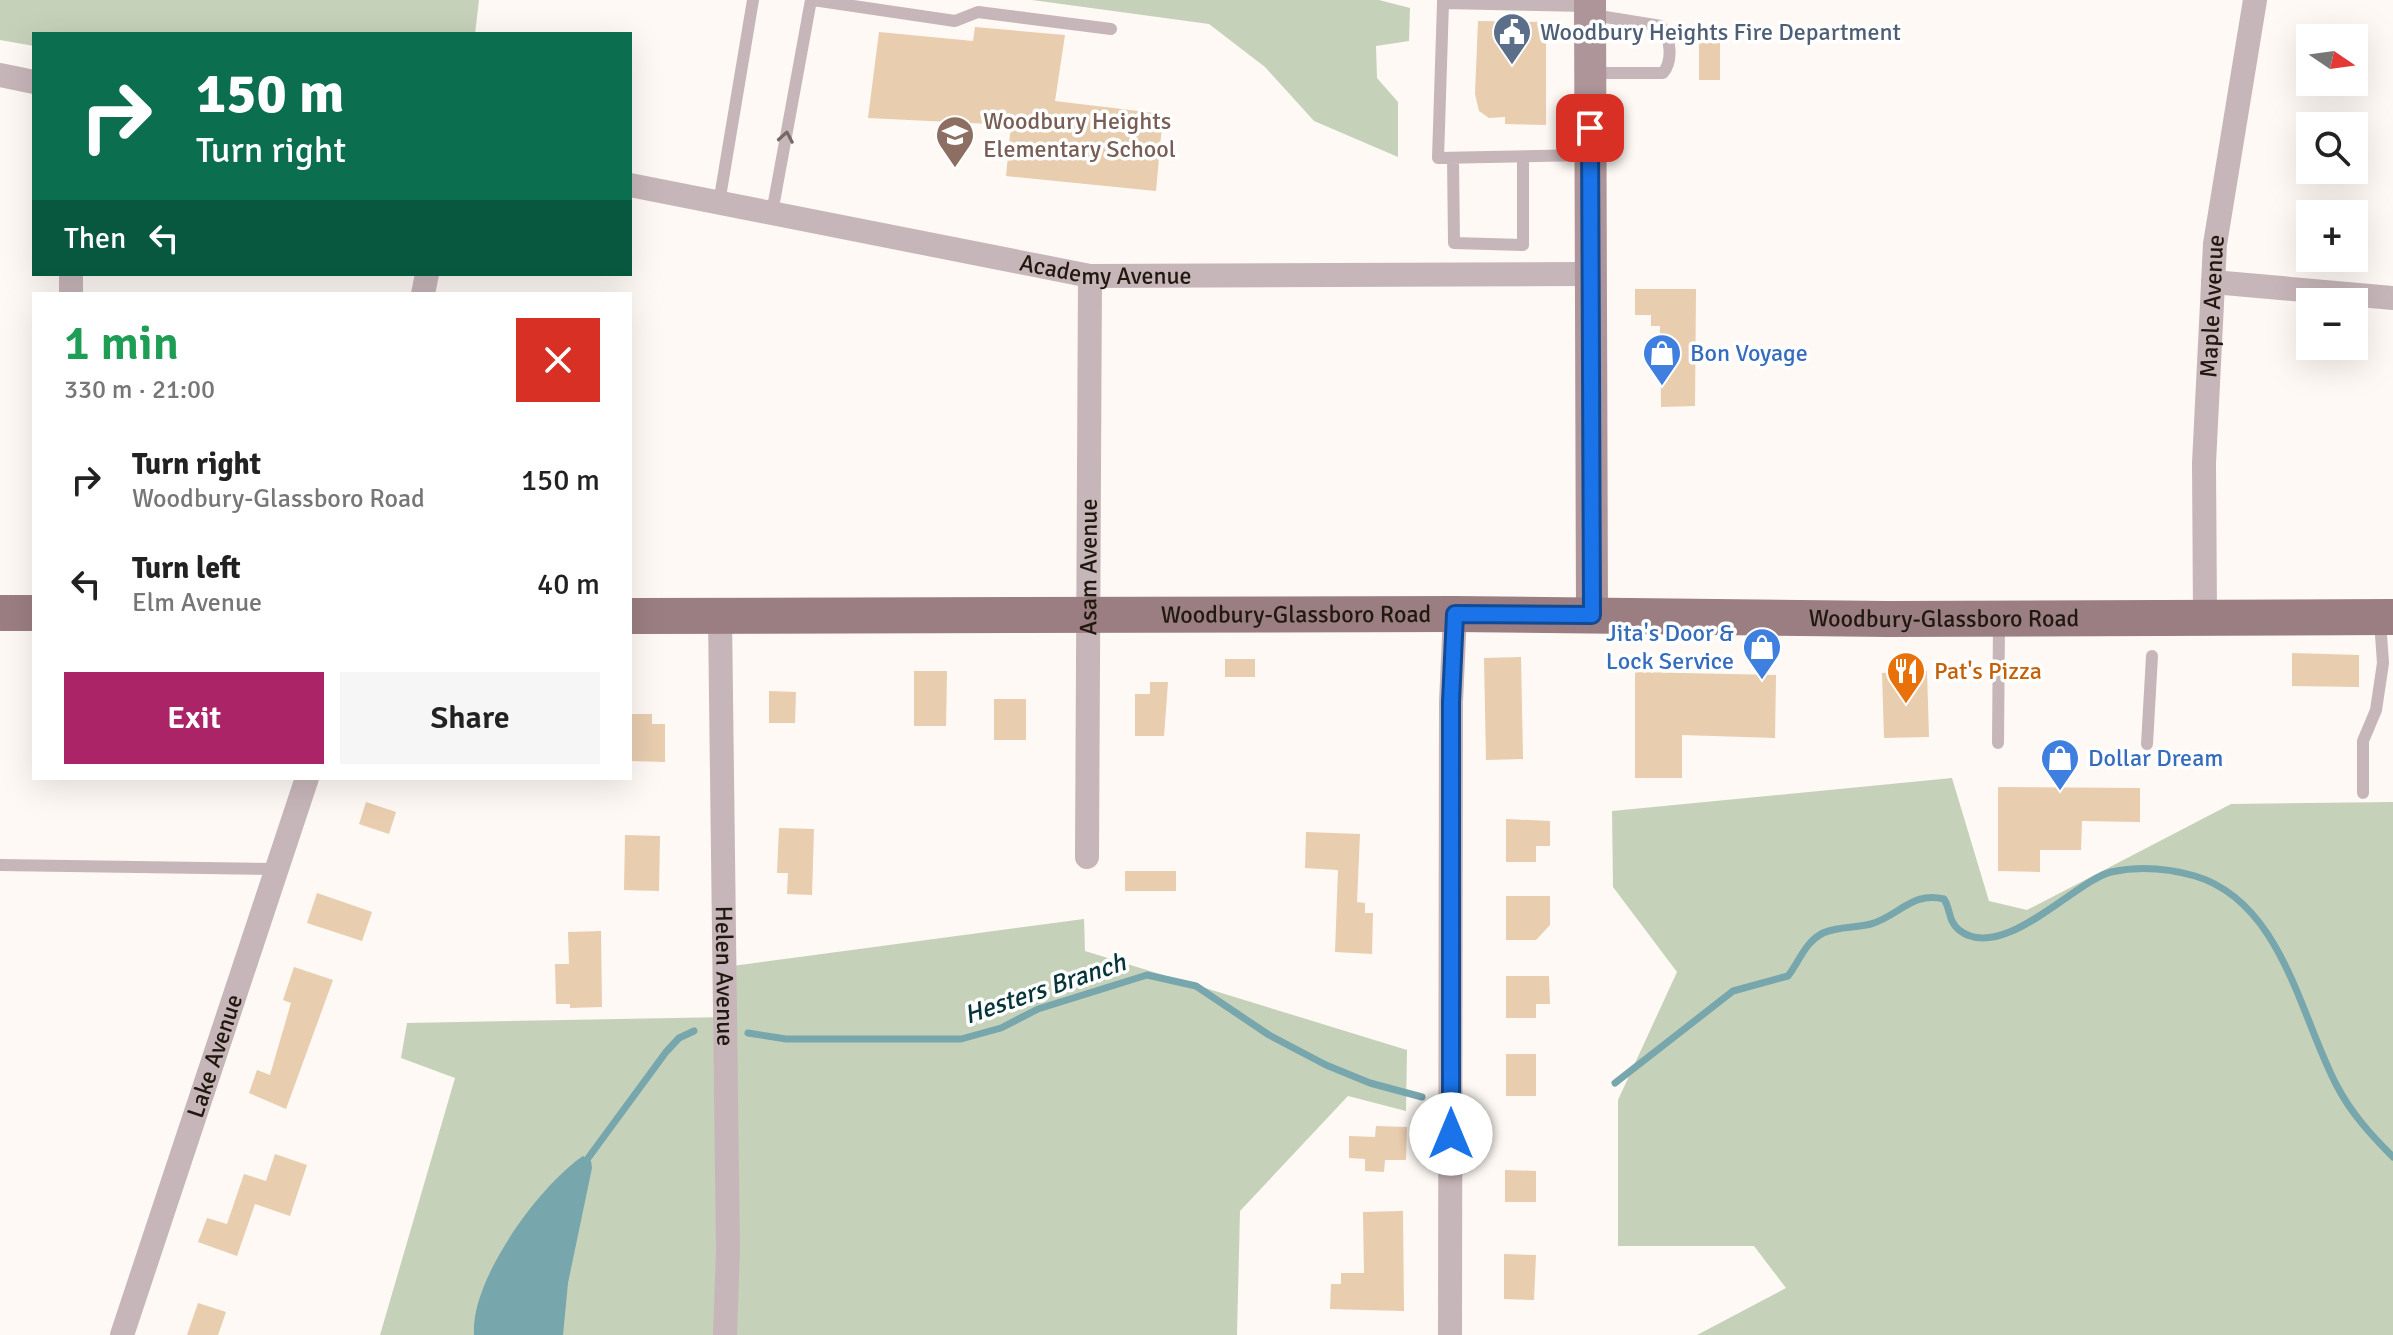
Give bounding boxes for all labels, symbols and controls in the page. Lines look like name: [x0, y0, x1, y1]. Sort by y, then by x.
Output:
public building icon: Woodbury Heights Fire Department: [1491, 11, 1533, 66]
place label: Woodbury Heights Fire Department: [1540, 17, 1901, 47]
north arrow: [2296, 24, 2368, 96]
map controls: [2296, 24, 2368, 360]
text: 150 m: [196, 59, 344, 128]
icon: right: [64, 64, 168, 168]
pin: [1556, 94, 1624, 162]
place label: Woodbury Heights Elementary School: [983, 106, 1176, 164]
icon: arrive: [1568, 106, 1612, 150]
button: search: [2296, 112, 2368, 184]
school or university icon: Woodbury Heights Elementary School: [934, 114, 976, 169]
text: Turn right: [196, 128, 346, 173]
one-way arrow: [777, 130, 794, 143]
button: +: [2296, 200, 2368, 272]
icon: left: [142, 216, 186, 260]
text: Then: [64, 220, 126, 257]
street label: Maple Avenue: [2193, 232, 2231, 379]
street label: Academy Avenue: [1017, 247, 1192, 291]
button: −: [2296, 288, 2368, 360]
text: 1 min: [64, 314, 179, 373]
button: close: [516, 318, 600, 402]
shop icon: Bon Voyage: [1641, 332, 1683, 387]
place label: Bon Voyage: [1690, 338, 1808, 368]
text: 330 m · 21:00: [64, 374, 215, 406]
text: Turn right: [132, 446, 261, 483]
icon: right: [64, 458, 108, 502]
text: 150 m: [521, 462, 600, 499]
text: Woodbury-Glassboro Road: [132, 483, 425, 515]
street label: Asam Avenue: [1073, 498, 1104, 636]
text: Turn left: [132, 550, 241, 587]
icon: left: [64, 562, 108, 606]
text: 40 m: [537, 566, 600, 603]
text: Elm Avenue: [132, 587, 262, 619]
street label: Woodbury-Glassboro Road: [1161, 599, 1431, 630]
street label: Woodbury-Glassboro Road: [1809, 603, 2079, 634]
place label: Jita's Door & Lock Service: [1606, 618, 1734, 676]
shop icon: Jita's Door & Lock Service: [1741, 626, 1783, 681]
restaurant icon: Pat's Pizza: [1885, 650, 1927, 705]
place label: Pat's Pizza: [1934, 656, 2042, 686]
button: Exit: [64, 672, 324, 764]
button: Share: [340, 672, 600, 764]
shop icon: Dollar Dream: [2039, 737, 2081, 792]
place label: Dollar Dream: [2088, 743, 2223, 773]
street label: Helen Avenue: [709, 906, 740, 1046]
water label: Hesters Branch: [960, 946, 1131, 1032]
street label: Lake Avenue: [180, 990, 249, 1122]
position arrow: [1409, 1092, 1493, 1176]

